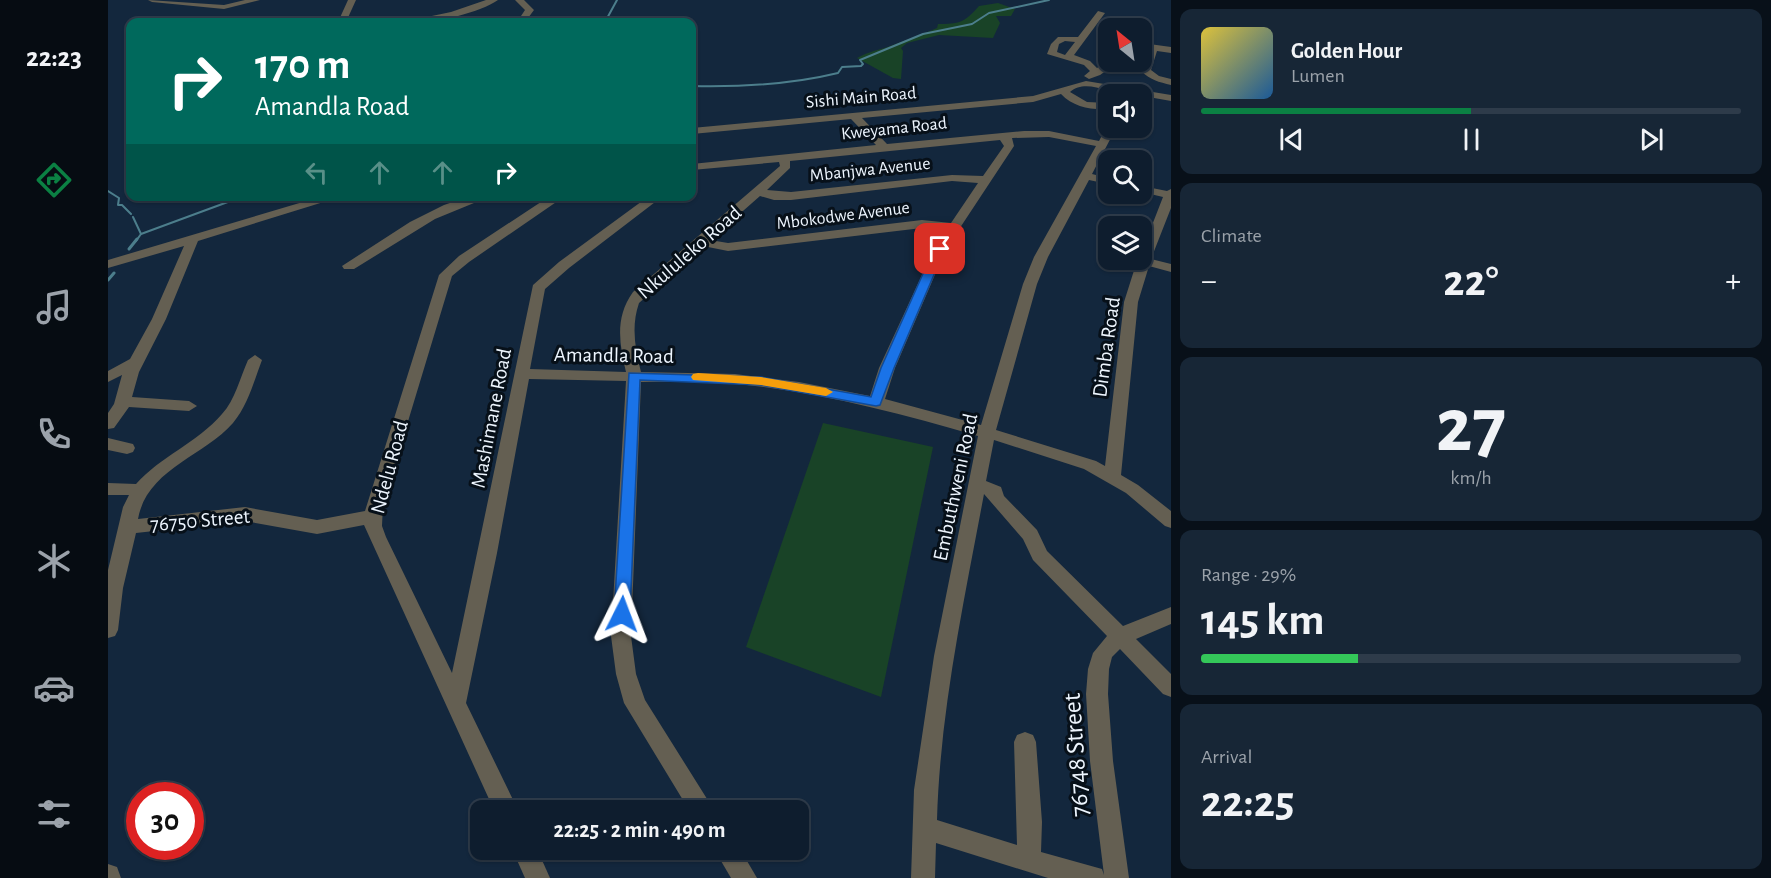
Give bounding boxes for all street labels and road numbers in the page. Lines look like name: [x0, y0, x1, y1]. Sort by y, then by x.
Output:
street label: Sishi Main Road: [805, 84, 917, 112]
street label: Kweyama Road: [840, 114, 948, 144]
street label: Mbanjwa Avenue: [809, 155, 931, 185]
street label: Mbokodwe Avenue: [776, 199, 911, 233]
street label: Nkululeko Road: [633, 202, 745, 303]
street label: Dimba Road: [1089, 295, 1124, 399]
street label: Amandla Road: [554, 344, 674, 367]
street label: Mashimane Road: [468, 346, 515, 490]
street label: Embuthweni Road: [930, 411, 981, 563]
street label: Ndelu Road: [367, 418, 412, 516]
street label: 76750 Street: [149, 506, 251, 535]
street label: 76748 Street: [1059, 692, 1093, 818]

